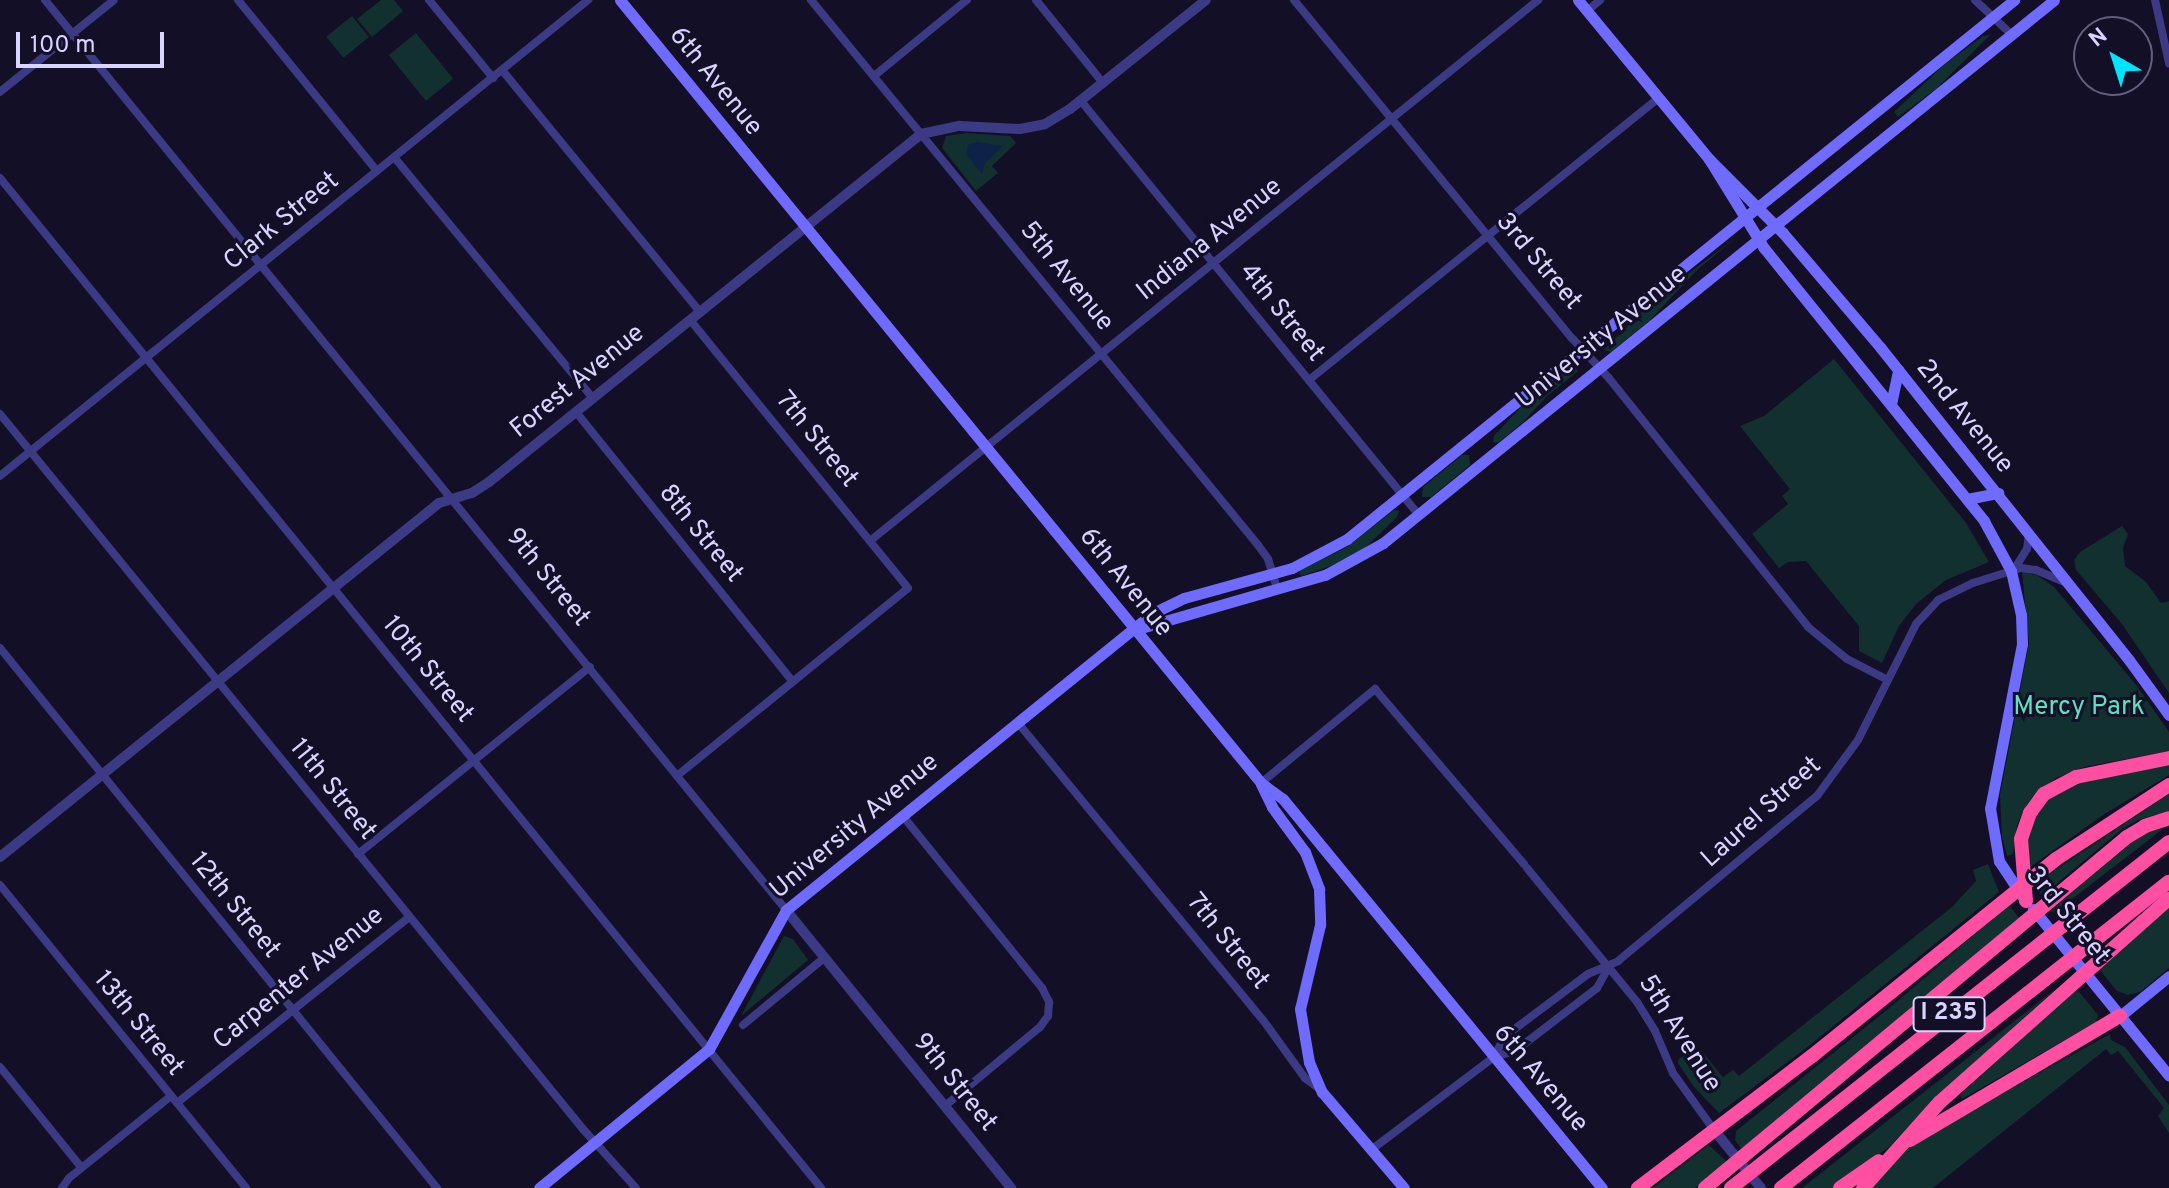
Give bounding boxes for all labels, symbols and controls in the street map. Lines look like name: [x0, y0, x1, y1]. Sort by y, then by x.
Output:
scale bar: [20, 16, 168, 66]
north arrow: [2073, 16, 2153, 96]
street label: 6th Avenue: [661, 21, 769, 143]
text: N: [2084, 23, 2113, 54]
text: 100 m: [30, 31, 96, 61]
street label: Clark Street: [218, 166, 346, 278]
street label: Indiana Avenue: [1131, 172, 1289, 308]
street label: 3rd Street: [1488, 207, 1588, 317]
street label: 5th Avenue: [1012, 215, 1120, 339]
street label: 4th Street: [1232, 257, 1330, 369]
street label: University Avenue: [1510, 259, 1694, 417]
street label: Forest Avenue: [504, 318, 652, 446]
street label: 2nd Avenue: [1908, 353, 2020, 481]
street label: 7th Street: [768, 386, 864, 494]
street label: 8th Street: [651, 479, 749, 589]
street label: 6th Avenue: [1071, 522, 1179, 644]
street label: 9th Street: [498, 523, 596, 633]
street label: 10th Street: [375, 610, 479, 730]
park label: Mercy Park: [2013, 692, 2145, 724]
street label: 11th Street: [282, 733, 382, 847]
street label: University Avenue: [764, 747, 946, 907]
street label: Laurel Street: [1695, 751, 1829, 875]
street label: 12th Street: [182, 847, 286, 965]
street label: 3rd Street: [2018, 861, 2116, 971]
street label: 7th Street: [1179, 888, 1275, 996]
street label: Carpenter Avenue: [207, 900, 391, 1058]
street label: 13th Street: [86, 965, 190, 1083]
street label: 5th Avenue: [1630, 969, 1728, 1099]
road number: I 235: [1911, 994, 1987, 1034]
street label: 6th Avenue: [1485, 1018, 1595, 1140]
street label: 9th Street: [905, 1028, 1003, 1138]

